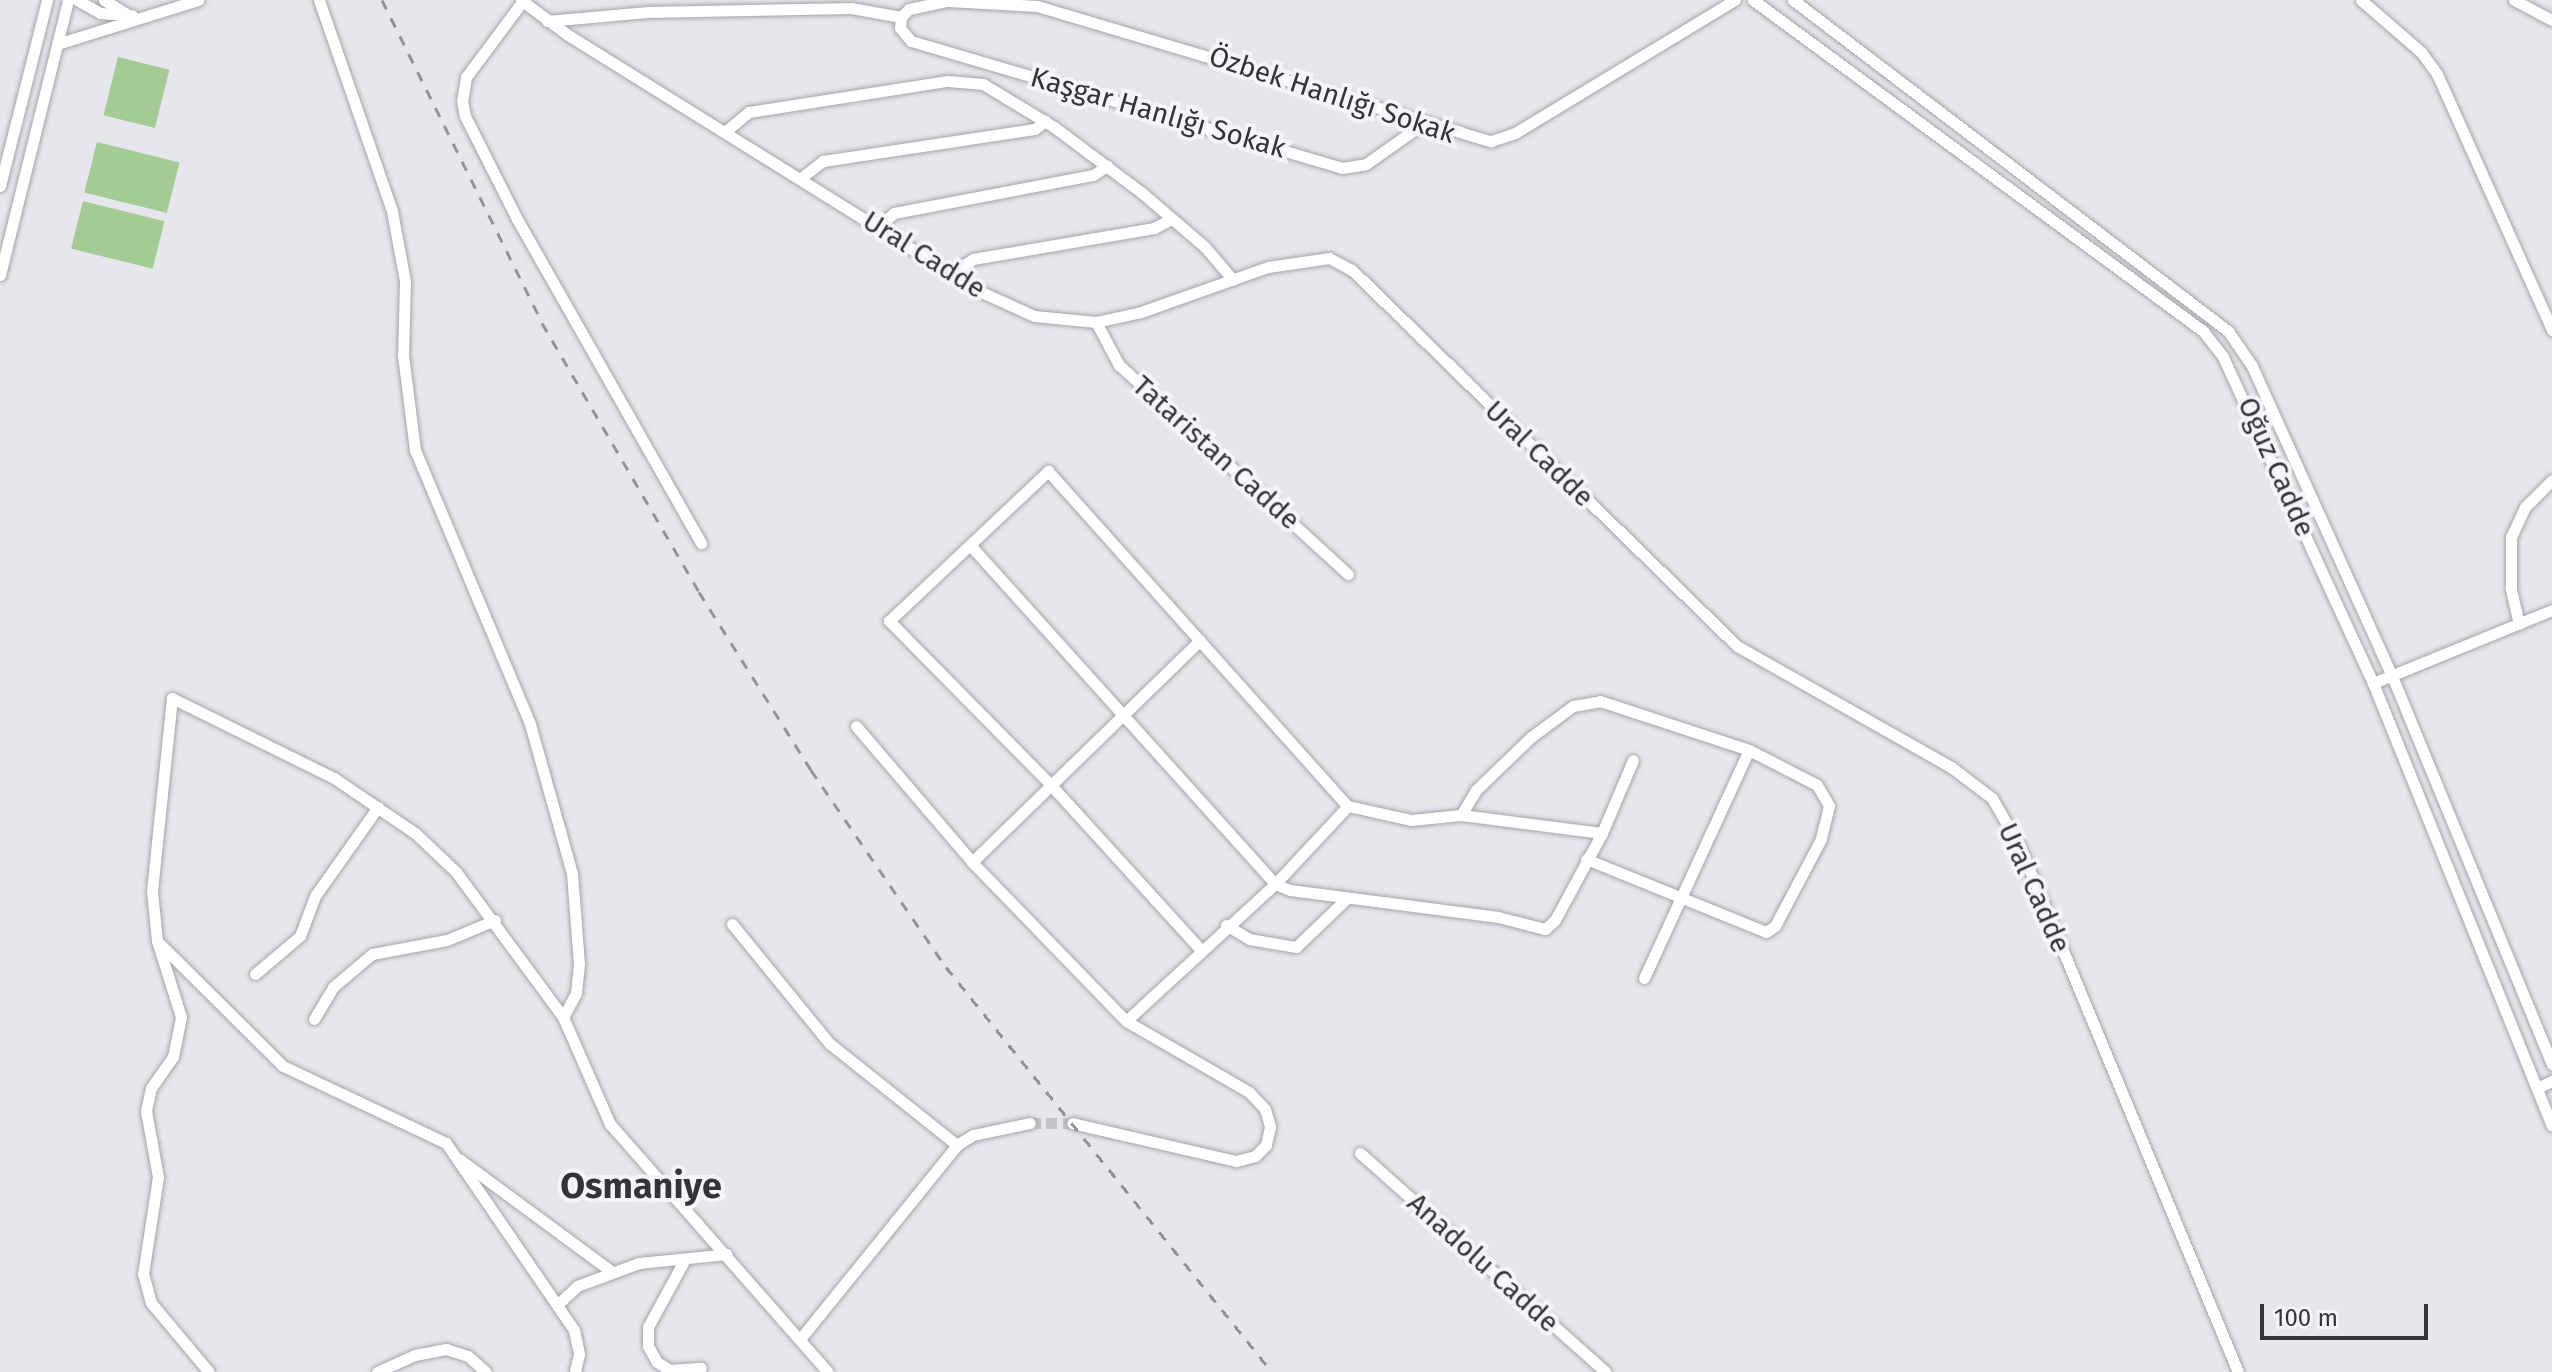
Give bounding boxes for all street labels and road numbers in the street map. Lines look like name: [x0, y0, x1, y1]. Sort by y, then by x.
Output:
street label: Özbek Hanlığı Sokak: [1205, 39, 1459, 151]
street label: Kaşgar Hanlığı Sokak: [1027, 61, 1289, 165]
street label: Ural Cadde: [856, 204, 992, 306]
street label: Tataristan Cadde: [1125, 369, 1307, 537]
street label: Oğuz Cadde: [2230, 392, 2322, 542]
street label: Ural Cadde: [1478, 394, 1600, 514]
street label: Ural Cadde: [1991, 818, 2077, 958]
street label: Anadolu Cadde: [1400, 1186, 1566, 1340]

